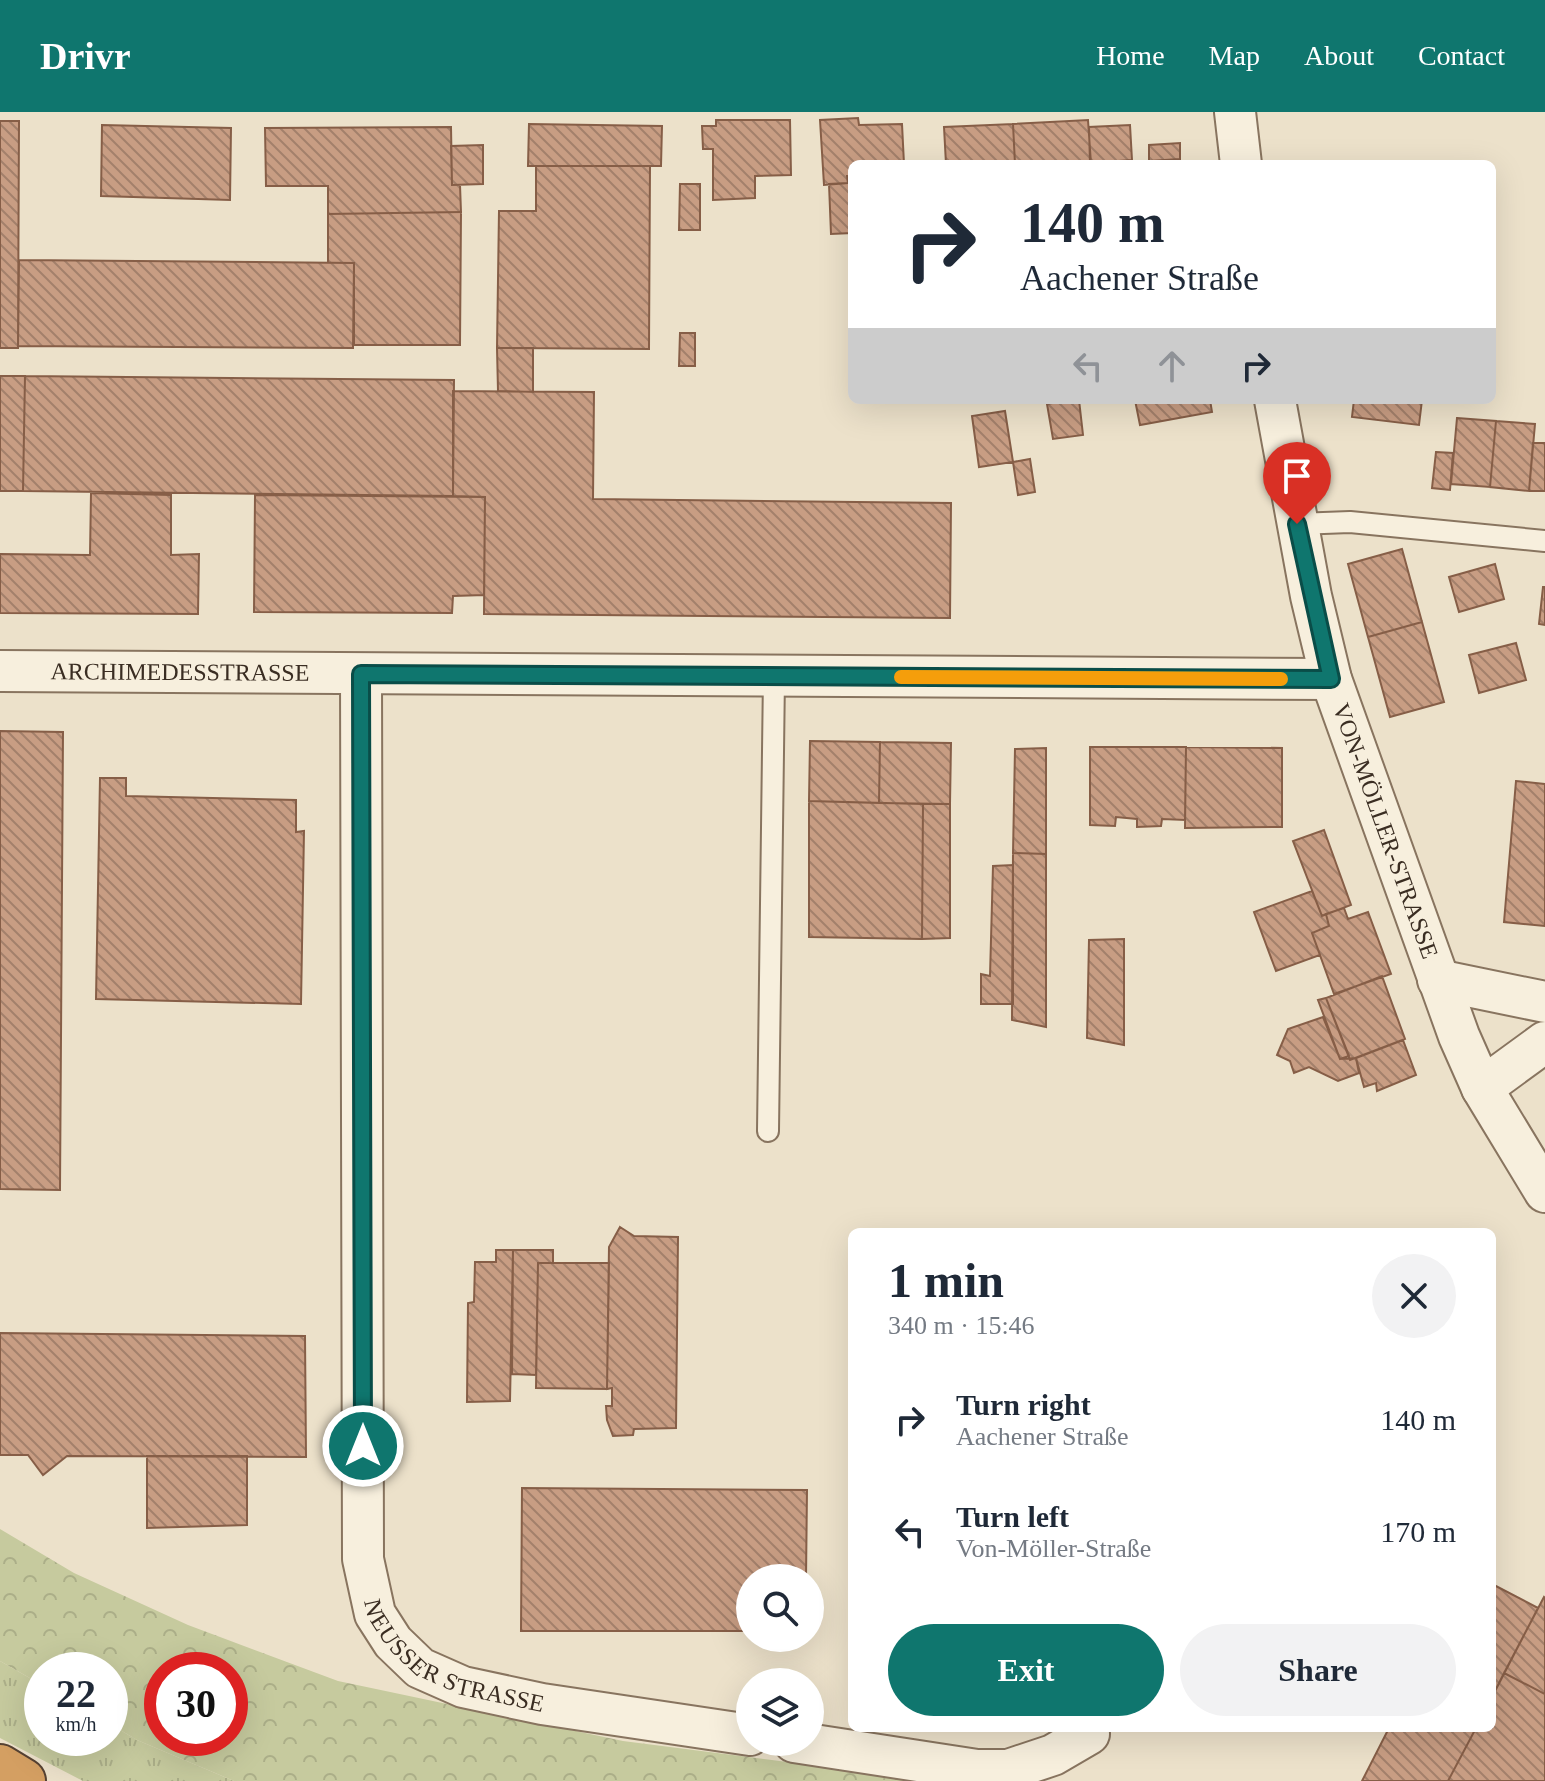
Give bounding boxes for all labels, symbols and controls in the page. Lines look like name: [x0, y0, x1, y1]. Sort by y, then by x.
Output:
text: Drivr: [40, 35, 131, 77]
text: Home: [1096, 40, 1165, 71]
text: Map: [1209, 40, 1260, 71]
text: About: [1304, 40, 1374, 71]
text: Contact: [1418, 40, 1505, 71]
icon: right: [888, 192, 992, 296]
text: 140 m: [1020, 192, 1165, 254]
text: Aachener Straße: [1020, 258, 1259, 298]
icon: left: [1066, 344, 1110, 388]
icon: ahead: [1150, 344, 1194, 388]
icon: right: [1234, 344, 1278, 388]
pin: [1263, 442, 1331, 524]
icon: arrive: [1275, 454, 1319, 498]
street label: ARCHIMEDESSTRASSE: [50, 658, 310, 686]
street label: VON-MÖLLER-STRASSE: [1328, 700, 1443, 962]
text: 1 min: [888, 1254, 1004, 1307]
button: close: [1372, 1254, 1456, 1338]
text: 340 m · 15:46: [888, 1311, 1035, 1340]
text: Turn right: [956, 1388, 1091, 1421]
icon: right: [888, 1398, 932, 1442]
text: 140 m: [1380, 1403, 1456, 1436]
position arrow: [321, 1404, 405, 1488]
text: Aachener Straße: [956, 1422, 1129, 1451]
text: Turn left: [956, 1500, 1069, 1533]
icon: left: [888, 1510, 932, 1554]
text: 170 m: [1380, 1515, 1456, 1548]
text: Von-Möller-Straße: [956, 1534, 1151, 1563]
map controls: [736, 1564, 824, 1756]
button: search: [736, 1564, 824, 1652]
street label: NEUSSER STRASSE: [359, 1597, 547, 1717]
button: Exit: [888, 1624, 1164, 1716]
button: Share: [1180, 1624, 1456, 1716]
speed limit sign: 30: [144, 1652, 248, 1756]
button: layers: [736, 1668, 824, 1756]
text: 22: [56, 1671, 96, 1716]
text: km/h: [55, 1713, 97, 1735]

